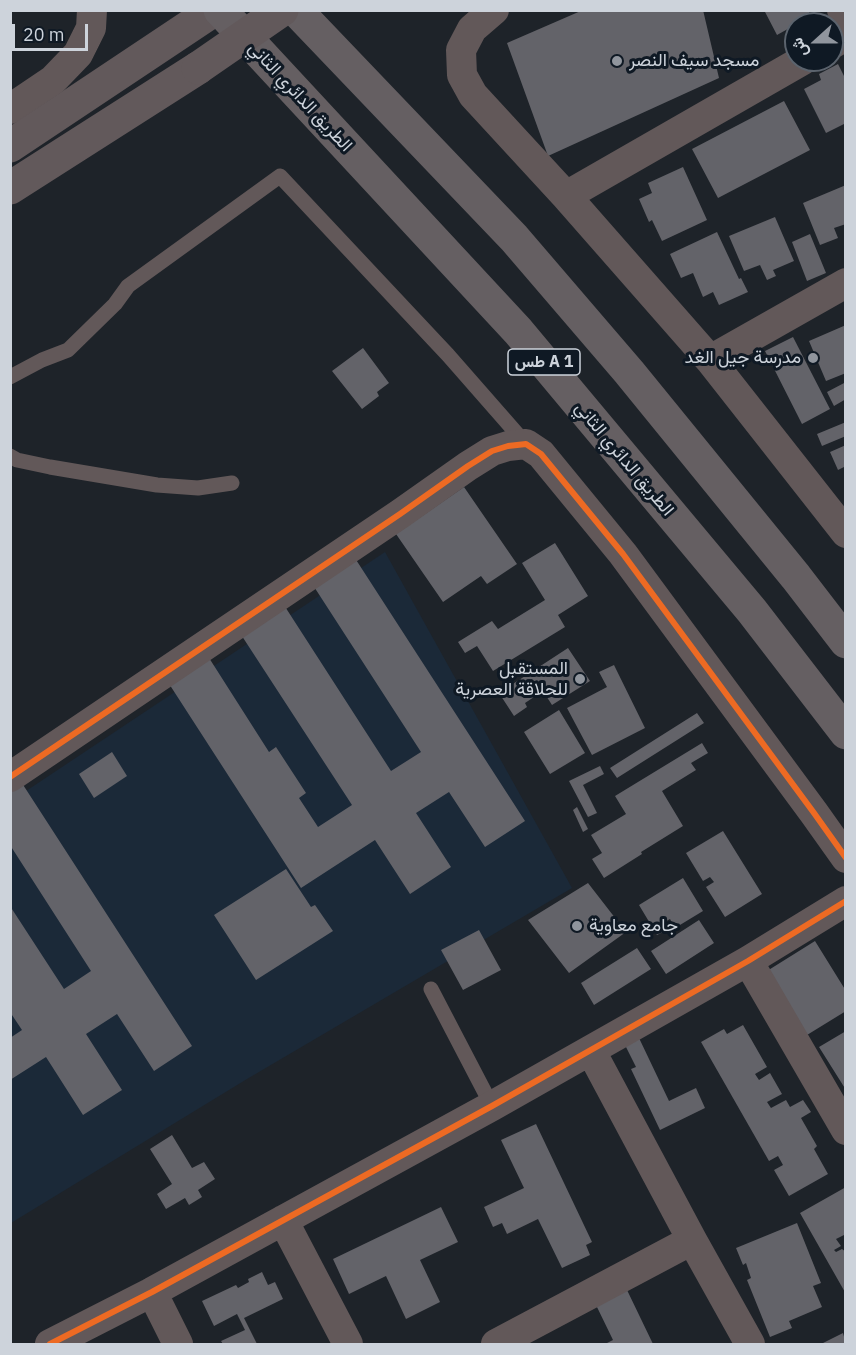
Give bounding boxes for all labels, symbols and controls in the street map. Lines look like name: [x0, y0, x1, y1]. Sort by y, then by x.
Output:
scale bar: [15, 12, 92, 50]
north arrow: [784, 12, 844, 72]
text: 20 m: [23, 23, 65, 46]
text: ش: [786, 35, 812, 60]
street label: الطريق الدائري الثاني: [244, 38, 356, 156]
place label: مسجد سيف النصر: [629, 50, 759, 72]
marker: مسجد سيف النصر: [610, 54, 624, 68]
place label: مدرسة جيل الغد: [685, 347, 801, 369]
road number: طس A 1: [508, 349, 580, 375]
marker: مدرسة جيل الغد: [806, 351, 820, 365]
street label: الطريق الدائري الثاني: [570, 397, 678, 521]
place label: المستقبل للحلاقة العصرية: [455, 658, 568, 700]
marker: المستقبل للحلاقة العصرية: [573, 672, 587, 686]
place label: جامع معاوية: [589, 915, 678, 937]
marker: جامع معاوية: [570, 919, 584, 933]

